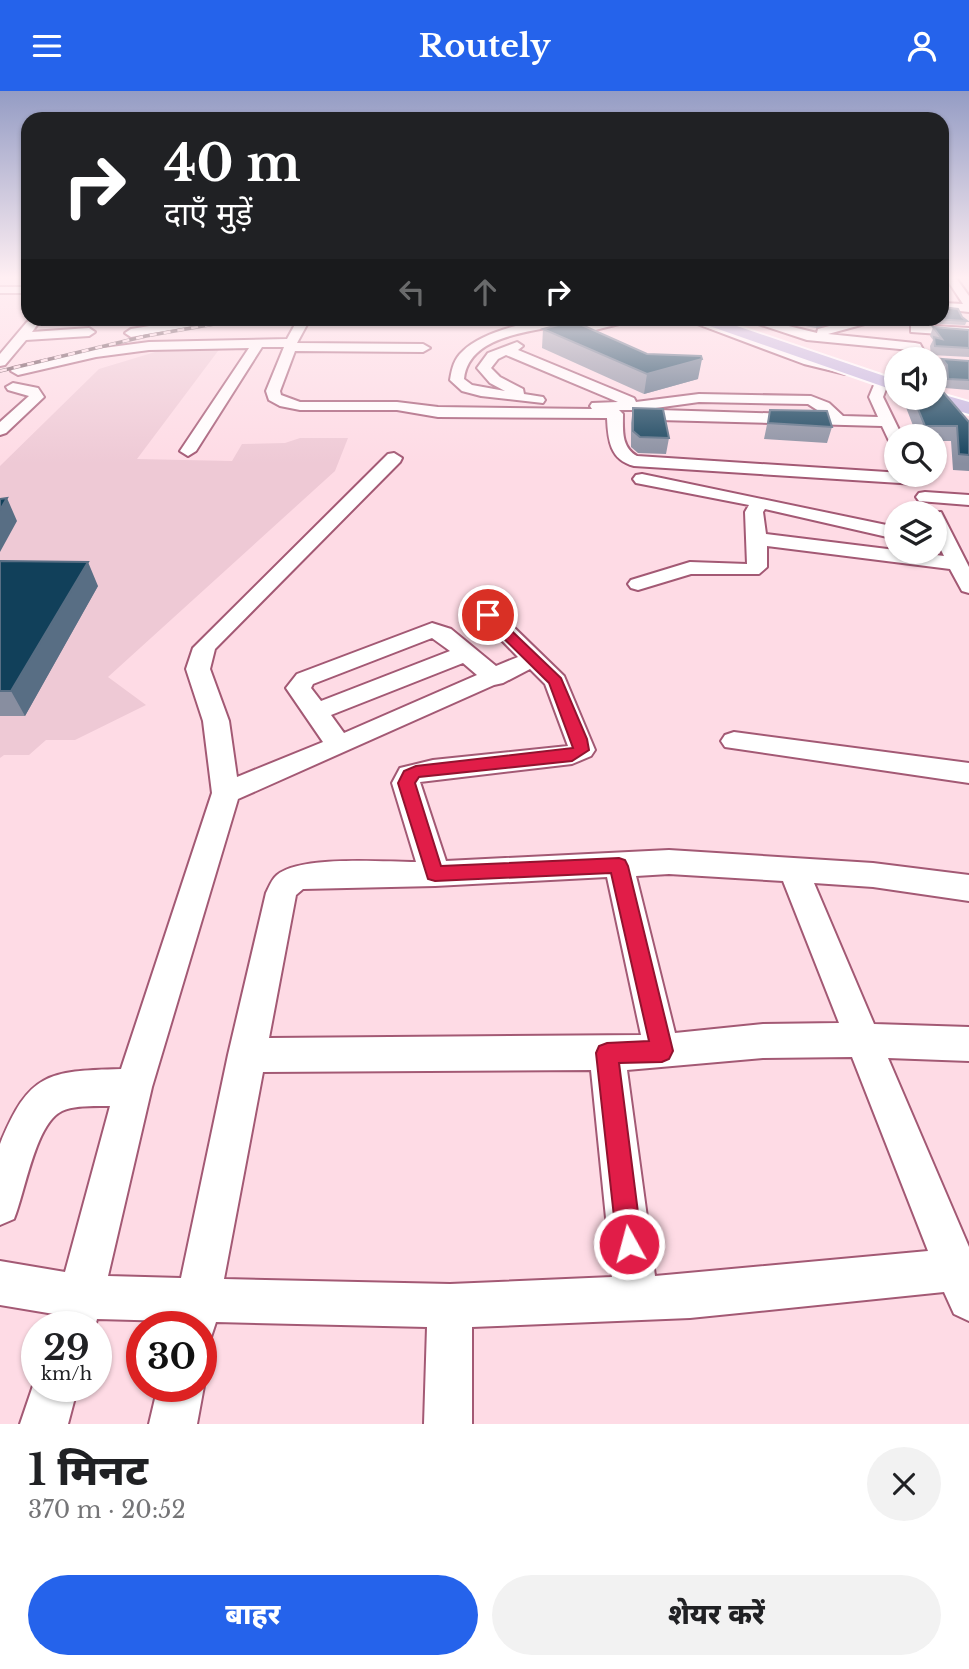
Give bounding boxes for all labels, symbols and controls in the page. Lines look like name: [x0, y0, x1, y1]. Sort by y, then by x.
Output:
text: Routely: [418, 26, 551, 66]
icon: menu: [28, 27, 66, 65]
icon: person: [903, 27, 941, 65]
text: 40 m: [164, 133, 301, 194]
icon: right: [49, 140, 140, 231]
text: दाएँ मुड़ें: [164, 194, 252, 234]
icon: left: [393, 273, 431, 311]
icon: ahead: [466, 273, 504, 311]
icon: right: [539, 273, 577, 311]
map controls: [884, 347, 947, 564]
button: sound: [884, 347, 947, 410]
button: search: [884, 424, 947, 487]
button: layers: [884, 501, 947, 564]
pin: [458, 585, 518, 645]
icon: arrive: [469, 596, 507, 634]
position arrow: [592, 1207, 666, 1281]
speed limit sign: 30: [126, 1311, 217, 1402]
text: 29: [43, 1326, 90, 1369]
text: km/h: [41, 1363, 92, 1385]
text: 1 मिनट: [28, 1444, 148, 1496]
button: close: [867, 1447, 941, 1521]
text: 370 m · 20:52: [28, 1496, 186, 1524]
button: बाहर: [28, 1575, 478, 1655]
button: शेयर करें: [492, 1575, 941, 1655]

